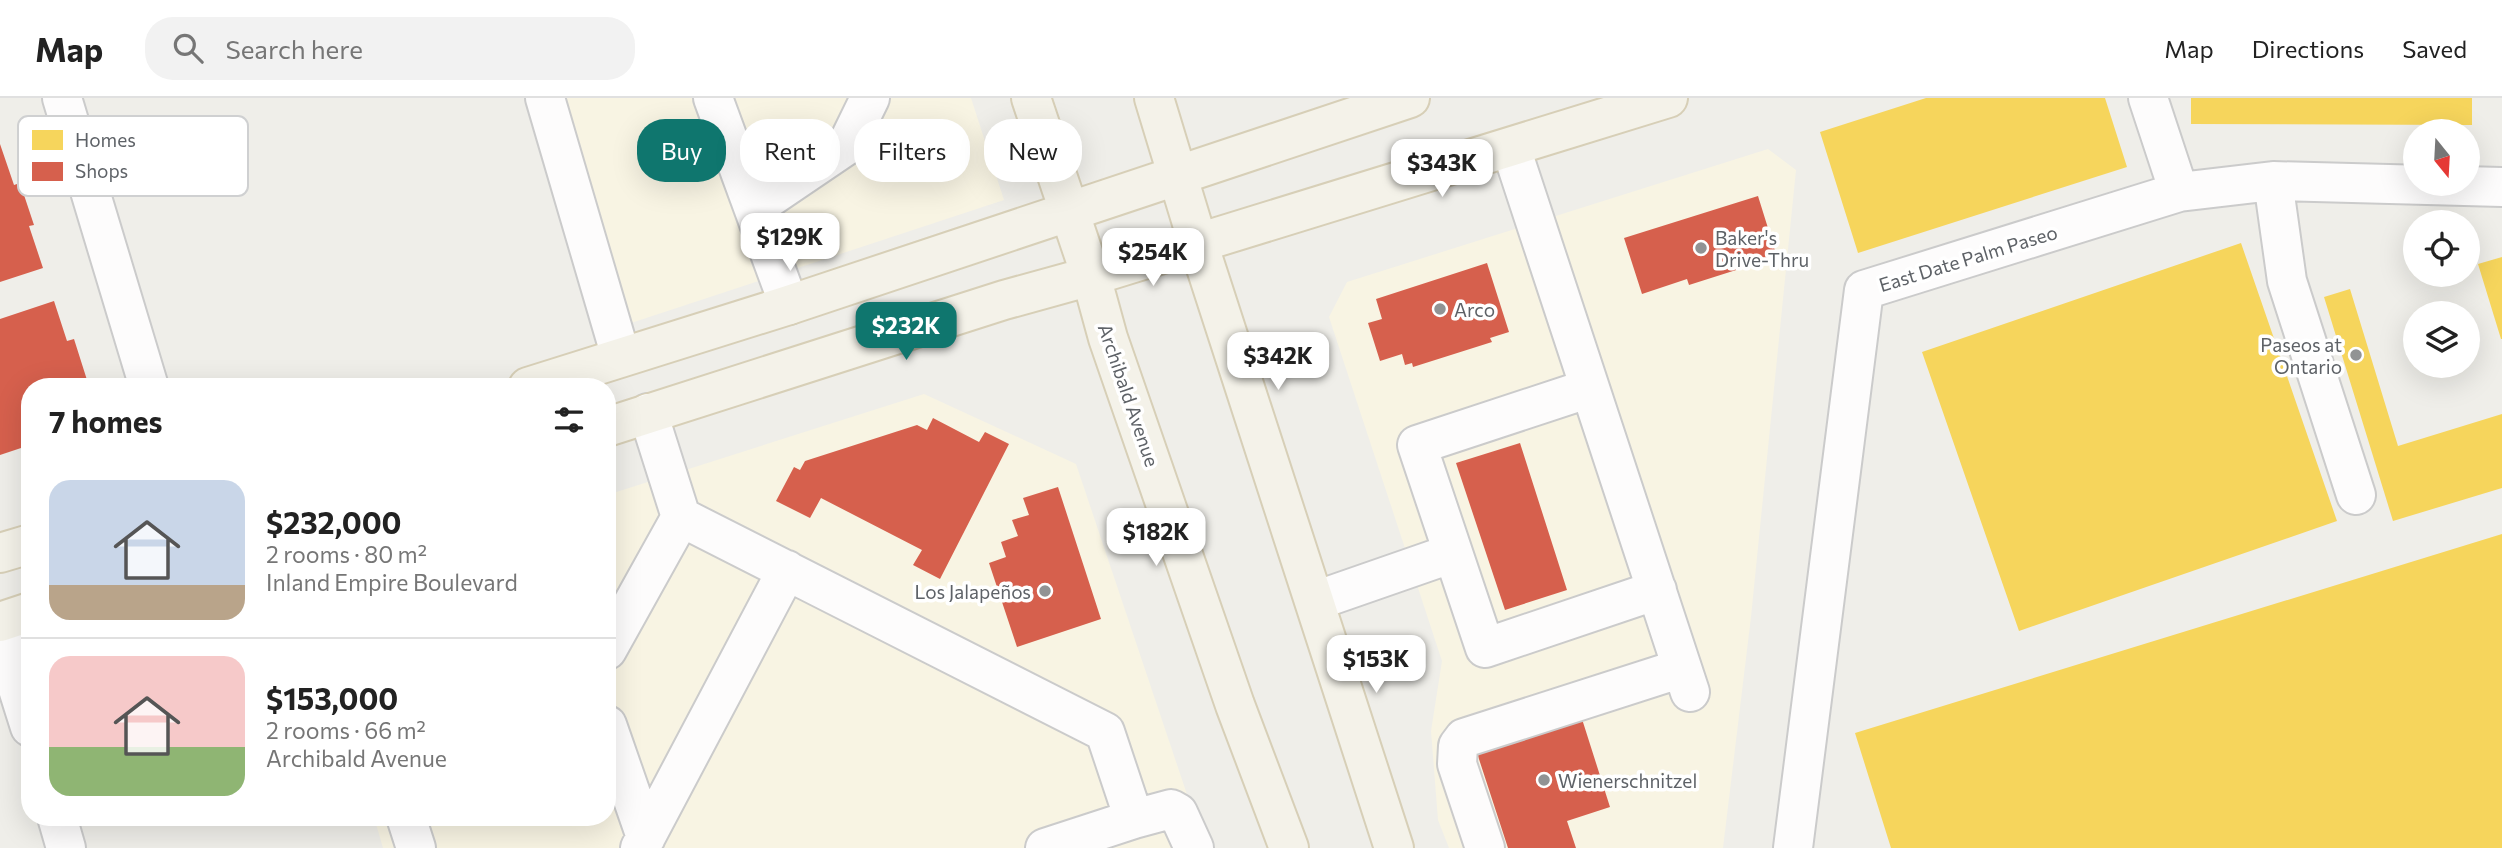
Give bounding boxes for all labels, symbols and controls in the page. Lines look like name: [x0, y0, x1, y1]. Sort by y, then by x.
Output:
search box: [145, 17, 635, 80]
text: Map: [35, 28, 103, 69]
icon: search: [169, 29, 207, 67]
text: Search here: [225, 33, 363, 64]
text: Map: [2164, 34, 2214, 63]
text: Directions: [2252, 34, 2364, 63]
text: Saved: [2402, 34, 2467, 63]
legend: [18, 116, 248, 196]
chip: Buy: [637, 119, 726, 182]
chip: Rent: [740, 119, 840, 182]
chip: Filters: [854, 119, 970, 182]
chip: New: [984, 119, 1082, 182]
north arrow: [2403, 119, 2480, 196]
map controls: [2403, 119, 2480, 378]
text: Homes: [75, 128, 136, 151]
pin: $343K: [1393, 140, 1491, 199]
text: $343K: [1407, 148, 1477, 176]
text: Shops: [75, 159, 128, 182]
button: locate: [2403, 210, 2480, 287]
pin: $129K: [741, 214, 839, 273]
street label: East Date Palm Paseo: [1876, 220, 2060, 296]
text: $129K: [757, 222, 823, 250]
place label: Baker's Drive-Thru: [1715, 226, 1809, 271]
pin: $254K: [1104, 228, 1202, 288]
text: $254K: [1118, 237, 1188, 265]
marker: Baker's Drive-Thru: [1693, 240, 1709, 256]
place label: Arco: [1454, 298, 1495, 321]
marker: Arco: [1432, 301, 1448, 317]
button: layers: [2403, 301, 2480, 378]
pin: $232K: [857, 302, 955, 362]
text: $232K: [872, 311, 940, 339]
street label: Archibald Avenue: [1094, 321, 1164, 469]
pin: $342K: [1229, 332, 1327, 392]
place label: Paseos at Ontario: [2260, 333, 2342, 378]
text: $342K: [1243, 341, 1313, 369]
marker: Paseos at Ontario: [2348, 347, 2364, 363]
icon: filters: [550, 401, 588, 439]
text: 7 homes: [49, 402, 162, 439]
text: $232,000: [266, 503, 402, 540]
icon: home: [105, 508, 189, 592]
pin: $182K: [1107, 508, 1205, 568]
text: $182K: [1123, 517, 1189, 545]
text: 2 rooms · 80 m²: [266, 540, 427, 568]
text: Inland Empire Boulevard: [266, 568, 518, 596]
place label: Los Jalapeños: [914, 580, 1031, 603]
marker: Los Jalapeños: [1037, 583, 1053, 599]
pin: $153K: [1327, 636, 1425, 695]
text: $153K: [1343, 644, 1409, 672]
text: $153,000: [266, 679, 398, 716]
icon: home: [105, 684, 189, 768]
text: 2 rooms · 66 m²: [266, 716, 426, 744]
text: Archibald Avenue: [266, 744, 447, 772]
place label: Wienerschnitzel: [1558, 769, 1697, 792]
marker: Wienerschnitzel: [1536, 772, 1552, 788]

